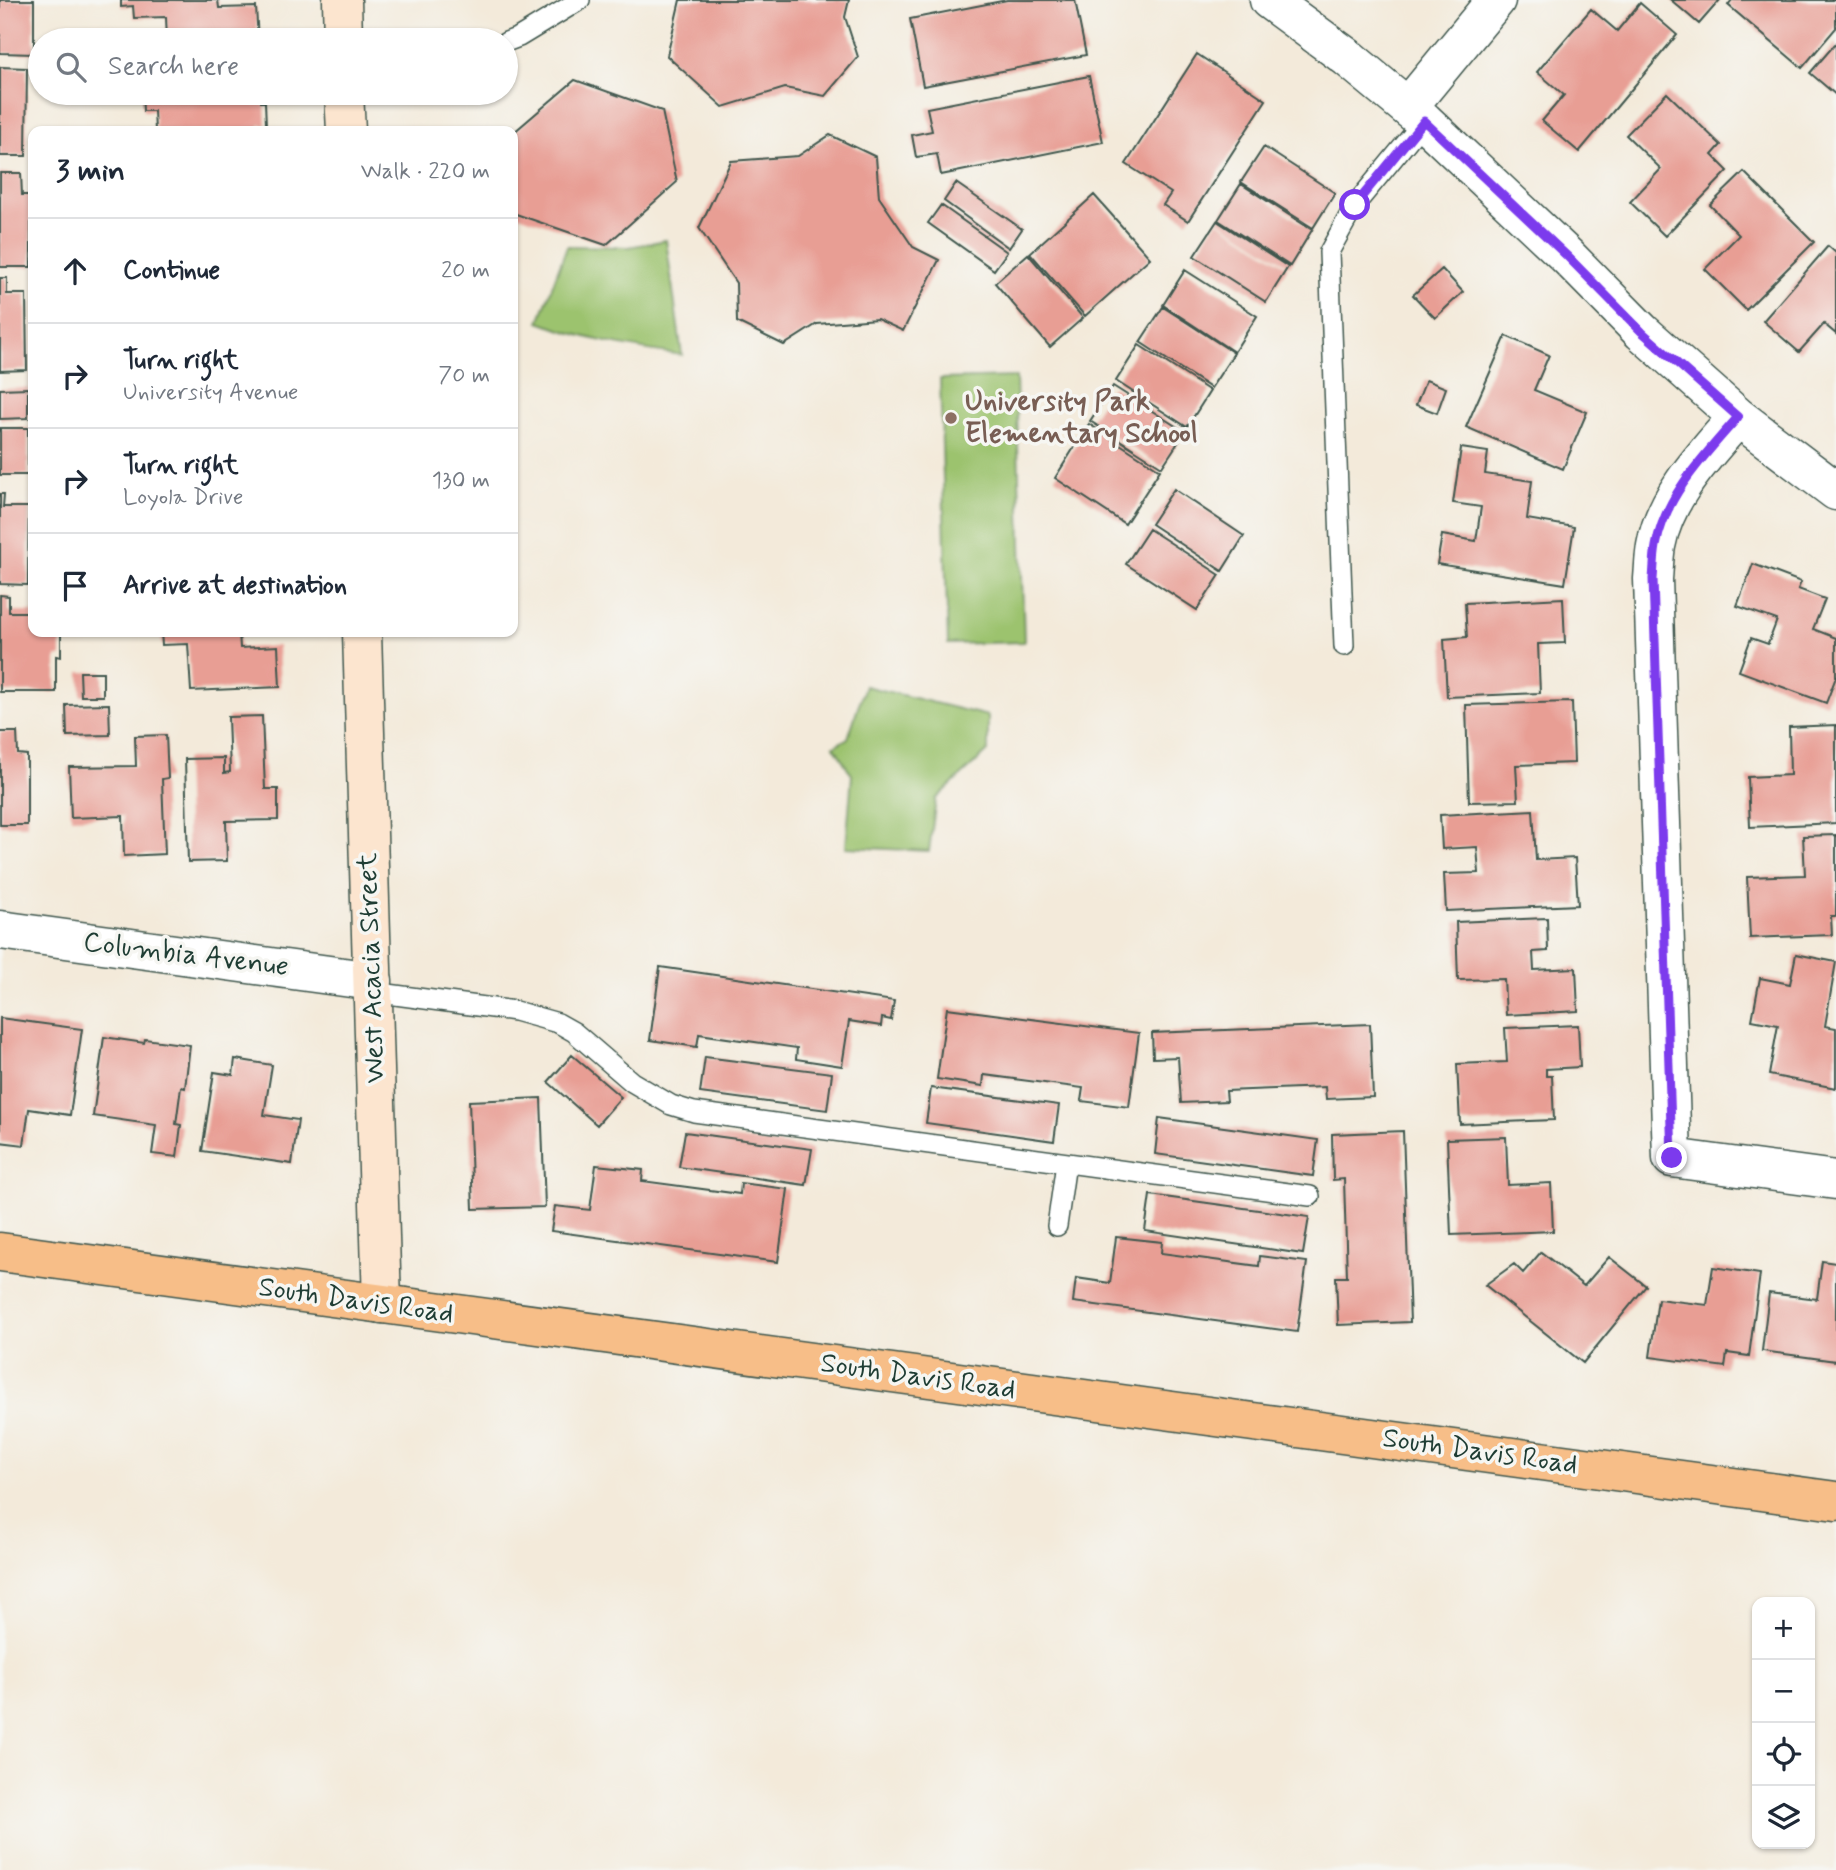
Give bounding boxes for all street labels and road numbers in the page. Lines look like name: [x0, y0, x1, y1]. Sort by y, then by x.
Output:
street label: West Acacia Street: [349, 852, 395, 1084]
street label: Columbia Avenue: [81, 924, 291, 986]
street label: South Davis Road: [256, 1269, 456, 1333]
street label: South Davis Road: [818, 1345, 1018, 1409]
street label: South Davis Road: [1380, 1420, 1580, 1484]

